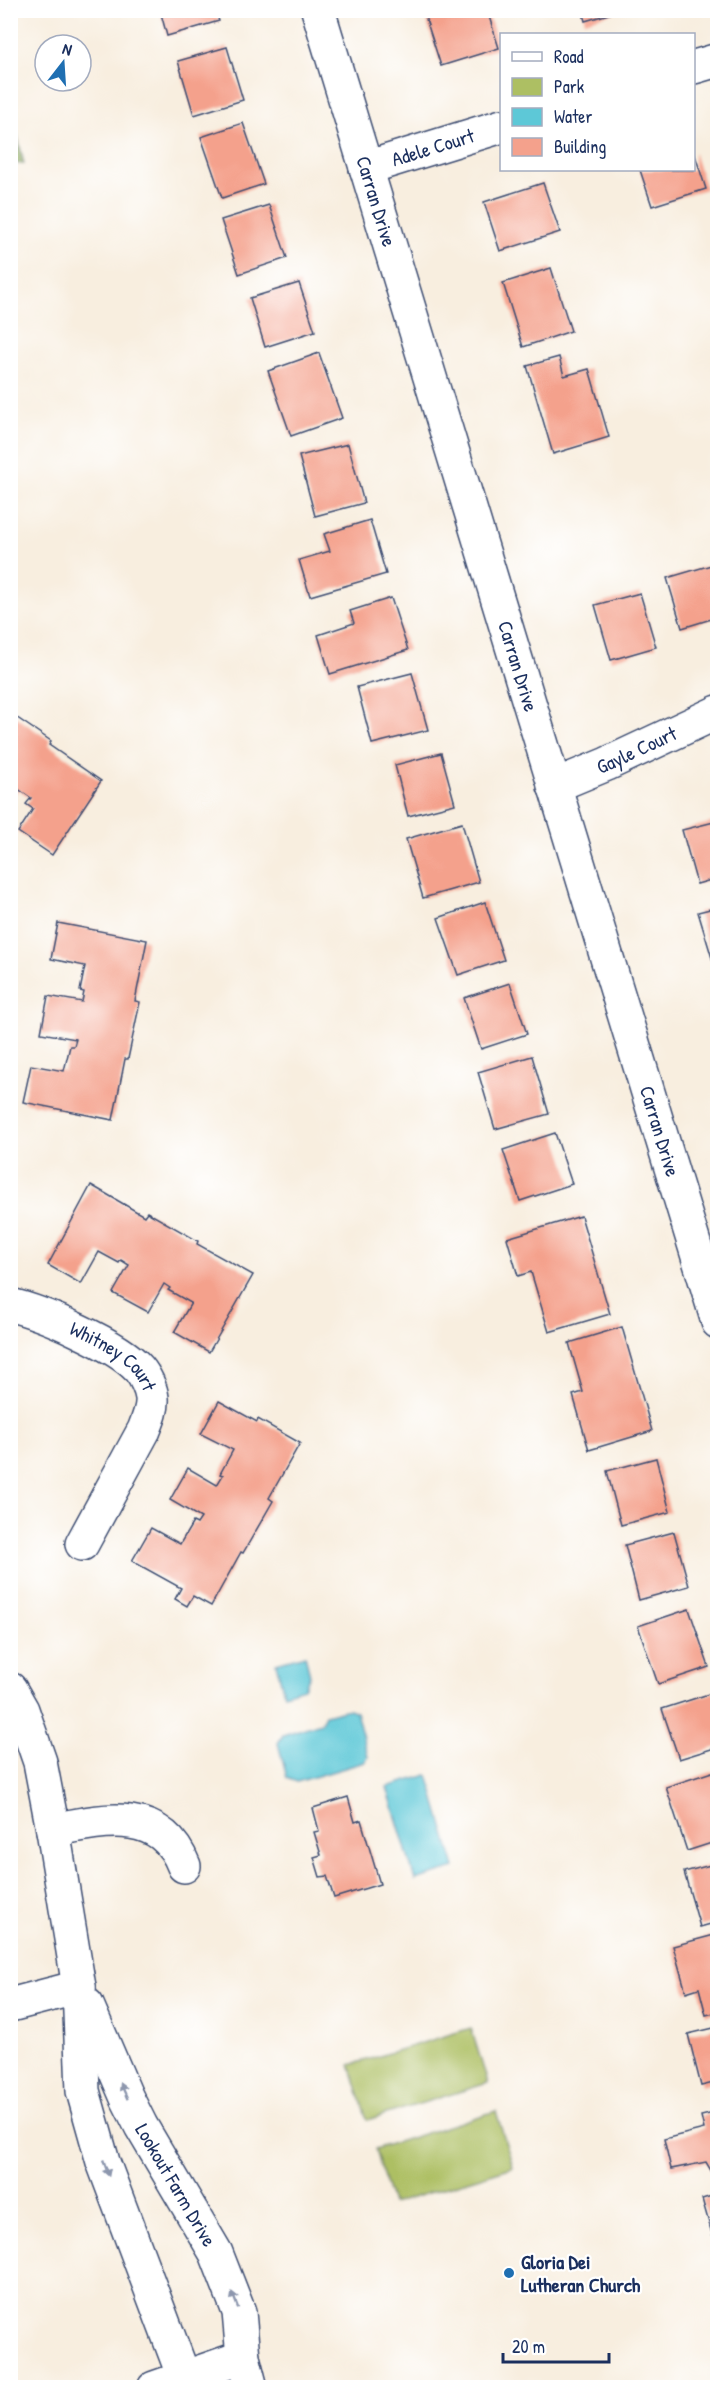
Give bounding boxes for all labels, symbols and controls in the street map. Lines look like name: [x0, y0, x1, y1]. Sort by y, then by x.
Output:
north arrow: [33, 33, 93, 93]
legend: [500, 33, 695, 171]
text: N: [60, 37, 75, 61]
text: Road: [554, 44, 584, 69]
text: Park: [554, 74, 585, 99]
text: Water: [554, 104, 592, 129]
street label: Adele Court: [388, 121, 478, 172]
text: Building: [554, 134, 606, 159]
street label: Carran Drive: [350, 153, 403, 250]
street label: Carran Drive: [492, 617, 545, 715]
street label: Gayle Court: [592, 719, 682, 780]
street label: Carran Drive: [634, 1082, 687, 1180]
street label: Whitney Court: [66, 1314, 164, 1395]
one-way arrow: [119, 2082, 128, 2099]
street label: Lookout Farm Drive: [129, 2118, 223, 2251]
one-way arrow: [101, 2159, 111, 2177]
place label: Gloria Dei Lutheran Church: [521, 2248, 641, 2298]
marker: Gloria Dei Lutheran Church: [502, 2266, 516, 2280]
one-way arrow: [229, 2290, 239, 2308]
scale bar: [503, 2326, 610, 2364]
text: 20 m: [512, 2334, 545, 2359]

